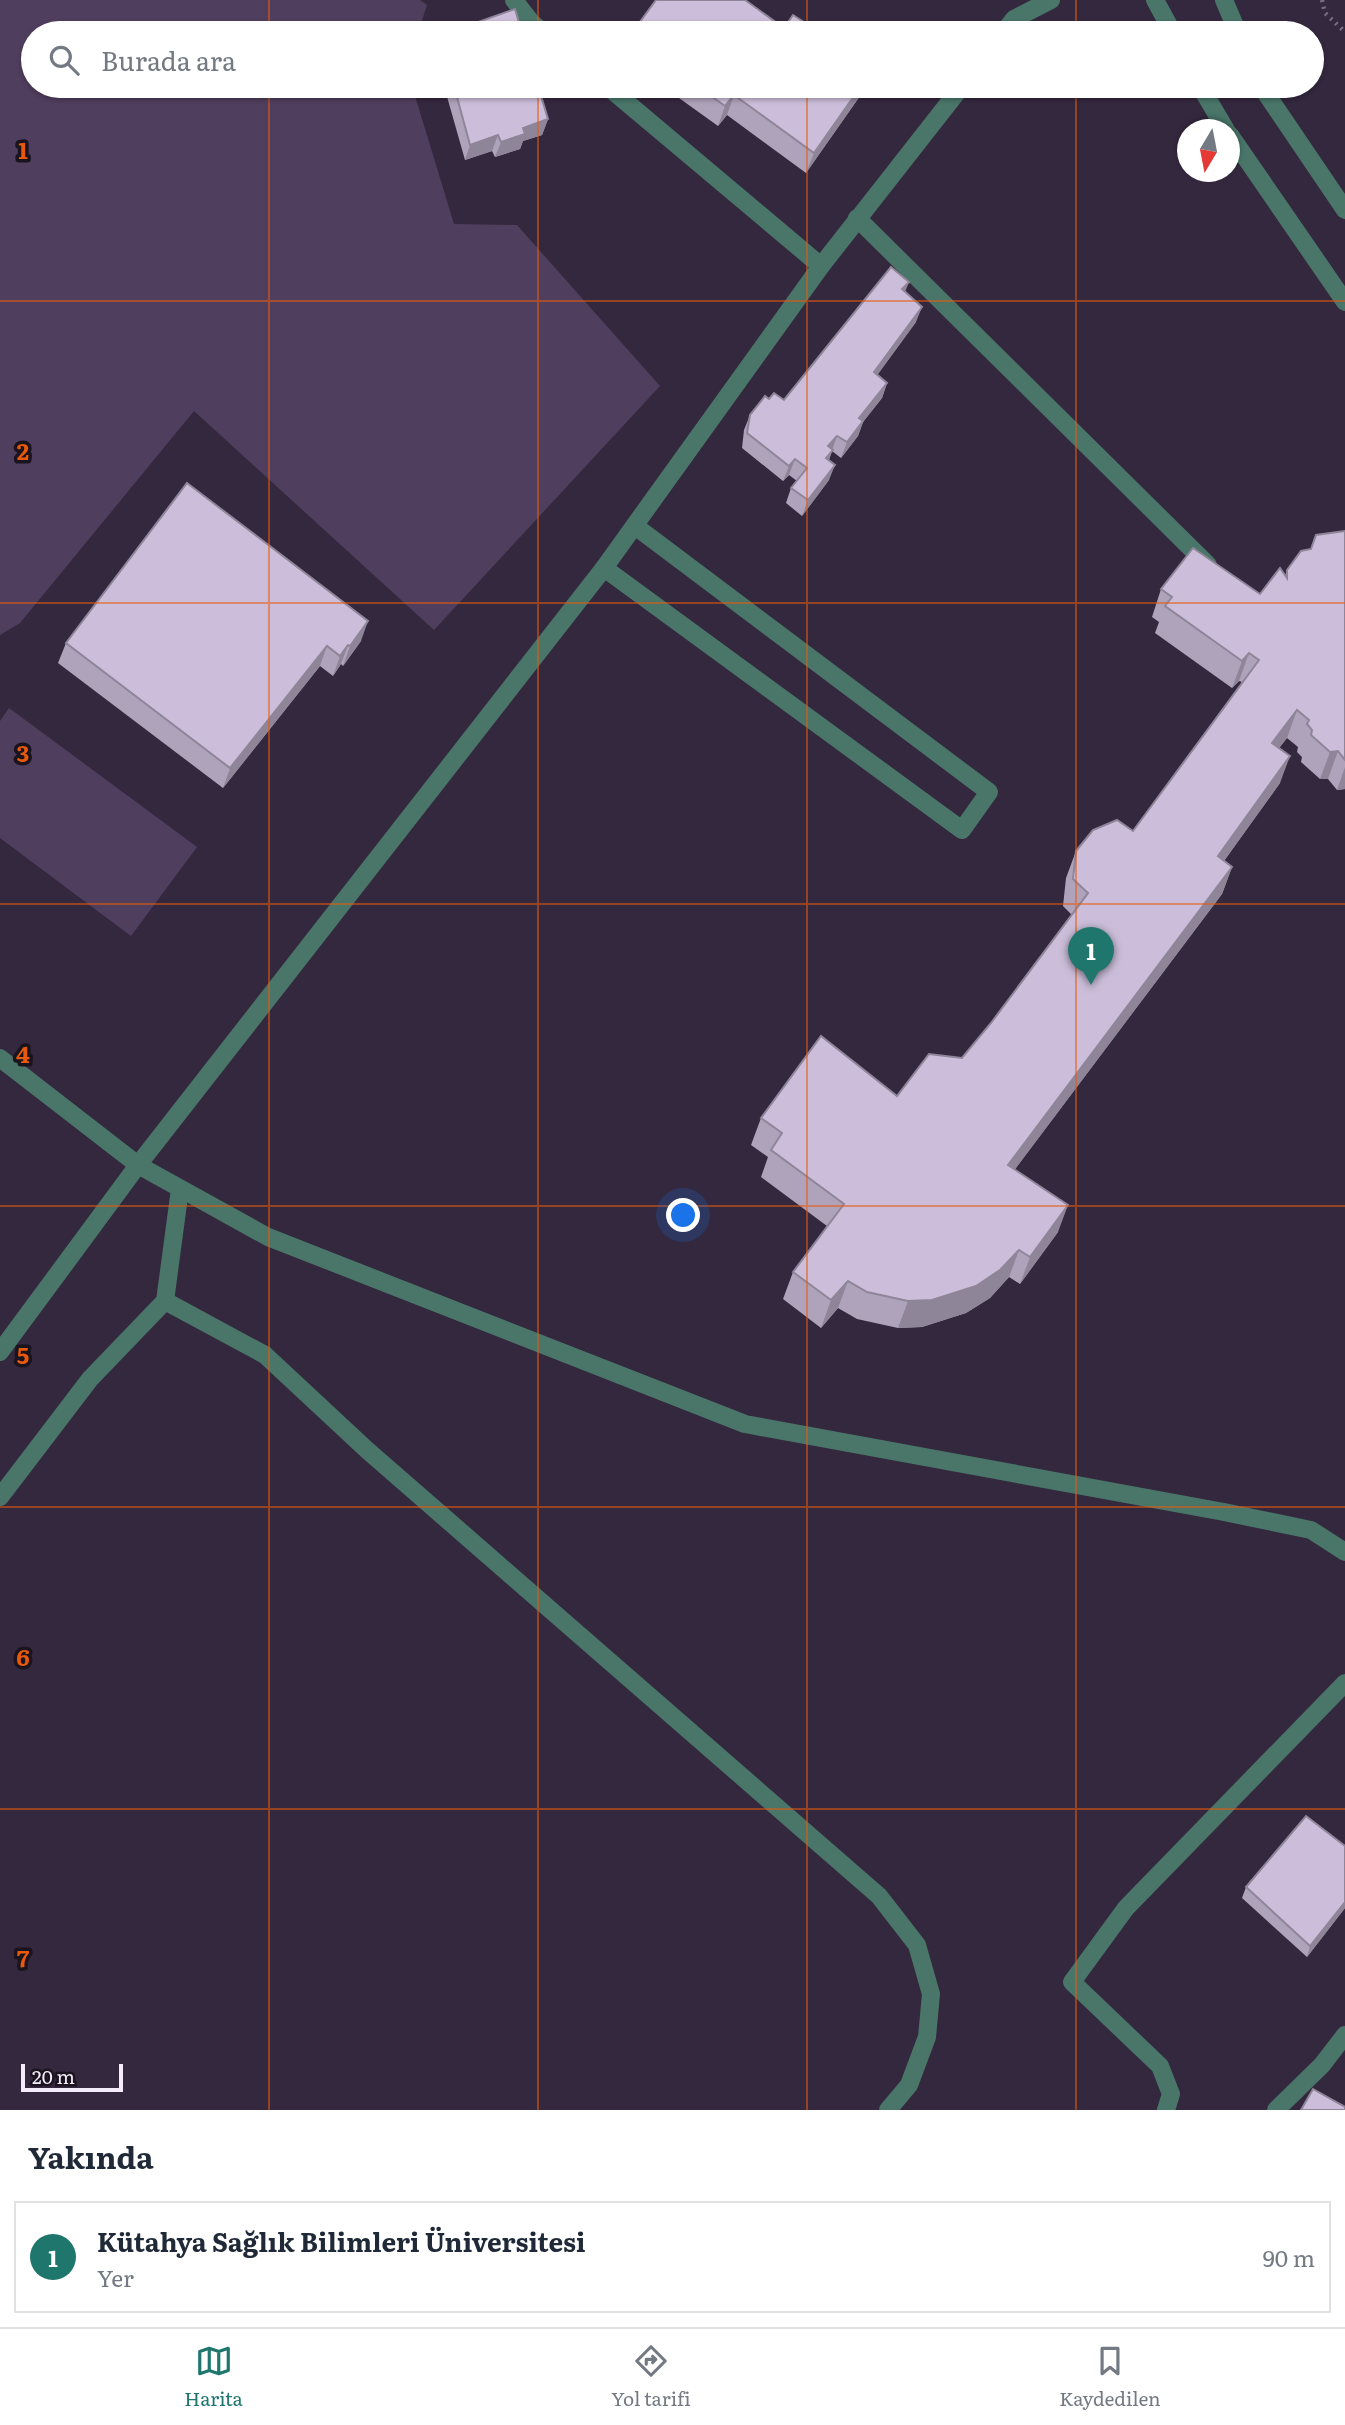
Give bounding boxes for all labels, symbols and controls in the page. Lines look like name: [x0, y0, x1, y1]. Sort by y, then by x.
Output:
search box: [21, 21, 1324, 98]
text: Burada ara: [101, 40, 236, 79]
icon: search: [45, 41, 83, 79]
north arrow: [1177, 119, 1240, 182]
text: 1: [18, 132, 28, 166]
text: 2: [17, 433, 29, 467]
text: 3: [17, 735, 29, 769]
pin: 1: [1068, 927, 1114, 985]
text: 4: [16, 1036, 30, 1070]
your location: [666, 1198, 700, 1232]
text: 5: [17, 1337, 29, 1371]
text: 6: [16, 1639, 30, 1673]
text: 7: [17, 1940, 30, 1974]
scale bar: [21, 2061, 122, 2093]
text: 20 m: [32, 2062, 75, 2090]
text: Yakında: [28, 2134, 154, 2178]
text: Kütahya Sağlık Bilimleri Üniversitesi: [97, 2221, 585, 2260]
text: 1: [48, 2240, 58, 2274]
text: 90 m: [1263, 2240, 1315, 2274]
text: Yer: [97, 2260, 134, 2294]
tab: Harita: [184, 2342, 243, 2412]
tab: Yol tarifi: [611, 2342, 691, 2412]
tab: Kaydedilen: [1059, 2342, 1161, 2412]

